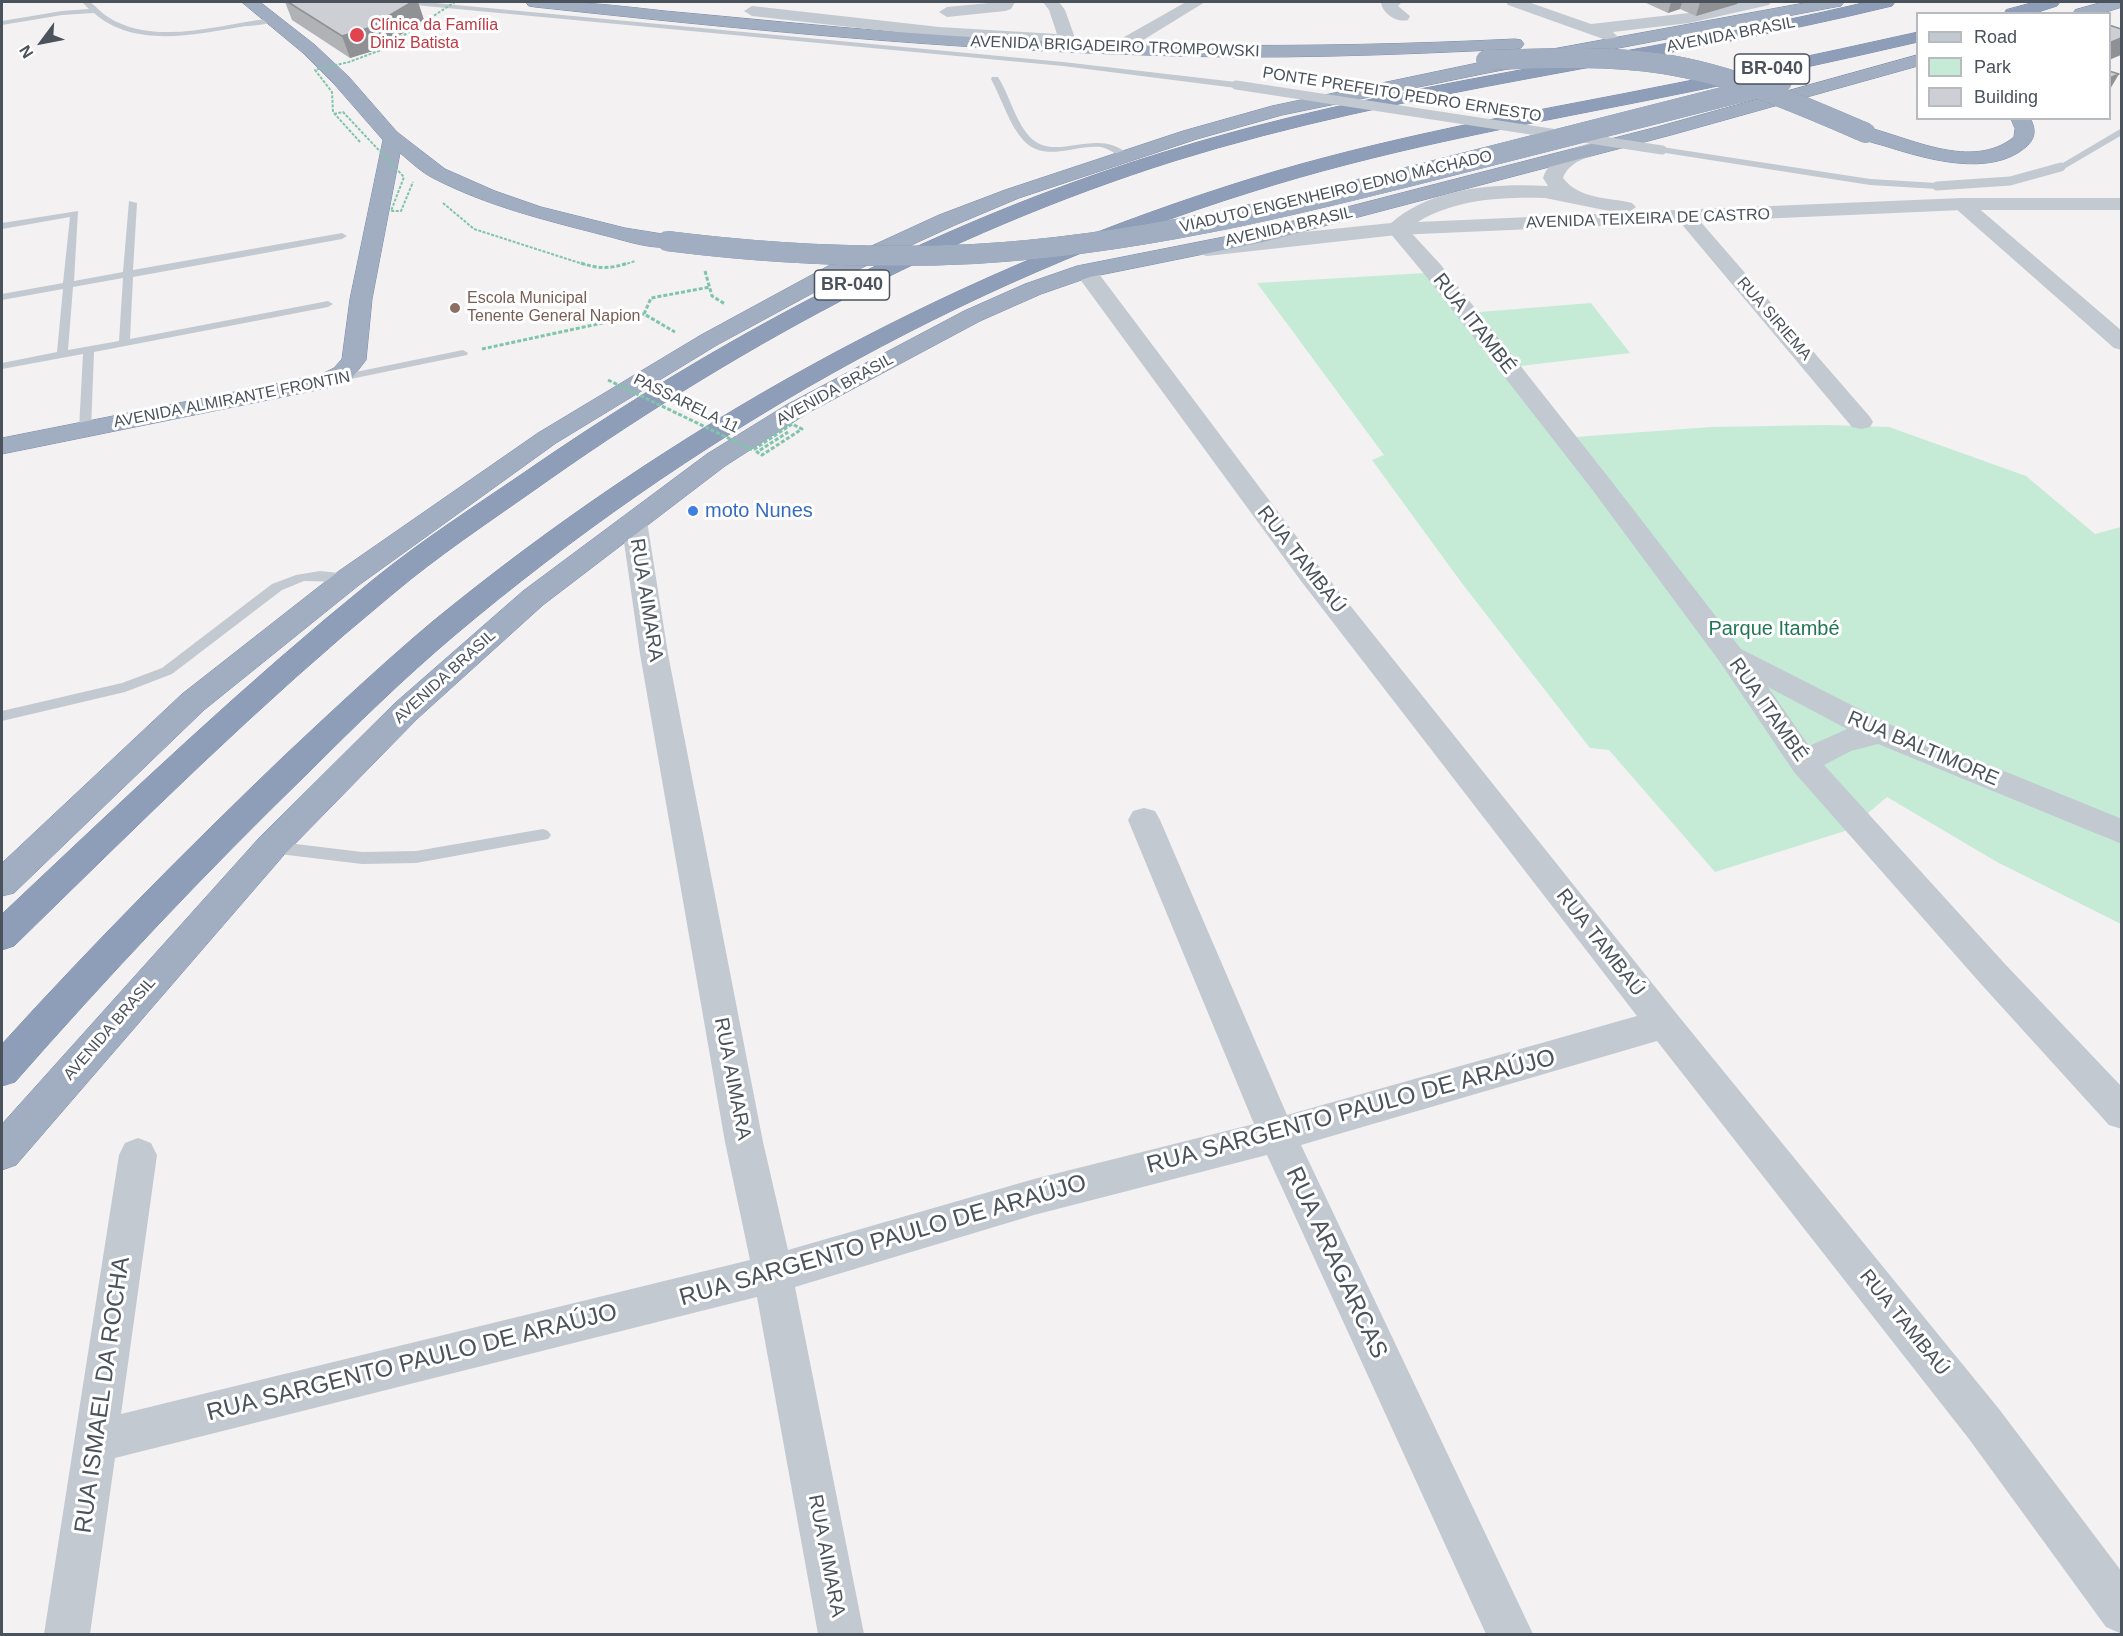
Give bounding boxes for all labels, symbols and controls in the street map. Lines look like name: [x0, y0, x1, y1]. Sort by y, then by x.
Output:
north arrow: [12, 12, 72, 72]
legend: [1916, 12, 2111, 120]
street label: AVENIDA BRASIL: [1665, 13, 1797, 57]
place label: Clínica da Família Diniz Batista: [370, 16, 498, 54]
marker: Clínica da Família Diniz Batista: [348, 26, 366, 44]
text: Road: [1974, 27, 2017, 47]
street label: AVENIDA BRIGADEIRO TROMPOWSKI: [970, 32, 1260, 62]
text: N: [16, 42, 37, 61]
road number: BR-040: [1734, 54, 1810, 84]
text: Park: [1974, 57, 2011, 77]
street label: PONTE PREFEITO PEDRO ERNESTO: [1261, 63, 1543, 127]
text: Building: [1974, 87, 2038, 107]
street label: VIADUTO ENGENHEIRO EDNO MACHADO: [1178, 147, 1494, 237]
street label: AVENIDA BRASIL: [1223, 203, 1355, 251]
street label: AVENIDA TEIXEIRA DE CASTRO: [1526, 205, 1770, 233]
street label: RUA ITAMBÉ: [1427, 269, 1521, 379]
road number: BR-040: [814, 270, 890, 300]
street label: RUA SIRIEMA: [1733, 273, 1815, 365]
place label: Escola Municipal Tenente General Napion: [467, 289, 640, 327]
marker: Escola Municipal Tenente General Napion: [448, 301, 462, 315]
street label: AVENIDA BRASIL: [773, 350, 897, 430]
street label: AVENIDA ALMIRANTE FRONTIN: [112, 368, 352, 432]
street label: PASSARELA 11: [630, 370, 742, 438]
place label: moto Nunes: [705, 499, 813, 523]
street label: RUA TAMBAÚ: [1252, 502, 1350, 618]
marker: moto Nunes: [686, 504, 700, 518]
street label: RUA AIMARA: [624, 537, 668, 663]
park label: Parque Itambé: [1708, 617, 1840, 641]
street label: AVENIDA BRASIL: [390, 626, 500, 728]
street label: RUA ITAMBÉ: [1724, 654, 1812, 766]
street label: RUA BALTIMORE: [1844, 706, 2002, 792]
street label: RUA TAMBAÚ: [1551, 885, 1649, 1001]
street label: AVENIDA BRASIL: [60, 973, 160, 1085]
street label: RUA AIMARA: [708, 1016, 756, 1142]
street label: RUA SARGENTO PAULO DE ARAÚJO: [1144, 1043, 1558, 1181]
street label: RUA ARAGARCAS: [1279, 1163, 1393, 1363]
street label: RUA SARGENTO PAULO DE ARAÚJO: [676, 1169, 1090, 1313]
street label: RUA ISMAEL DA ROCHA: [69, 1255, 137, 1535]
street label: RUA TAMBAÚ: [1854, 1265, 1954, 1381]
street label: RUA SARGENTO PAULO DE ARAÚJO: [204, 1298, 620, 1428]
street label: RUA AIMARA: [802, 1493, 850, 1619]

